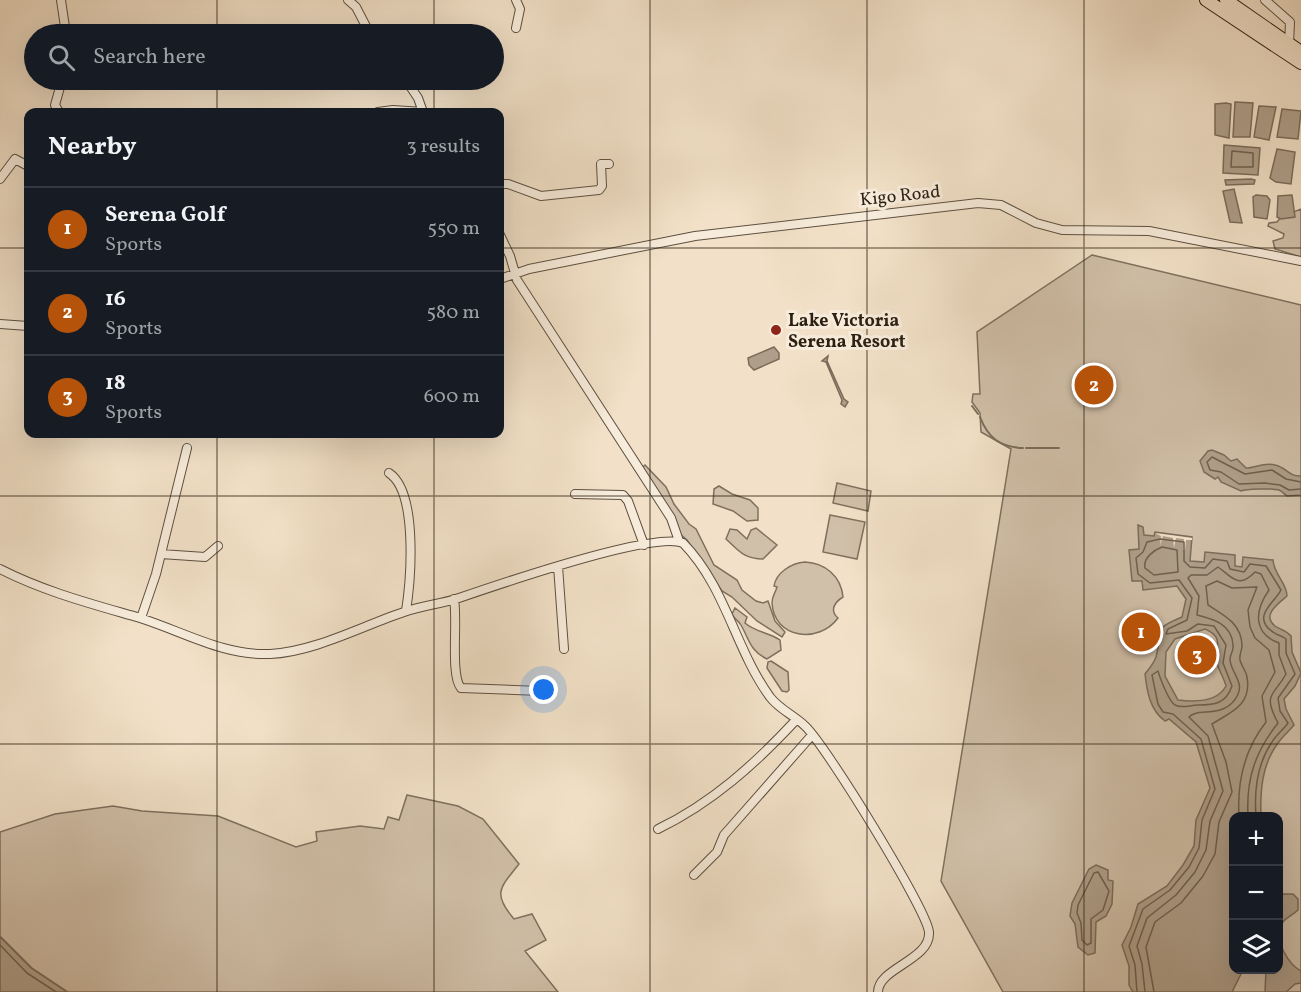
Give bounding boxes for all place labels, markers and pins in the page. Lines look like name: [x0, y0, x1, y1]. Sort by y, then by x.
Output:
place label: Lake Victoria Serena Resort: [788, 309, 906, 355]
marker: Lake Victoria Serena Resort: [769, 323, 783, 337]
pin: 2: [1074, 362, 1114, 408]
pin: 1: [1122, 610, 1160, 654]
pin: 3: [1178, 632, 1216, 678]

